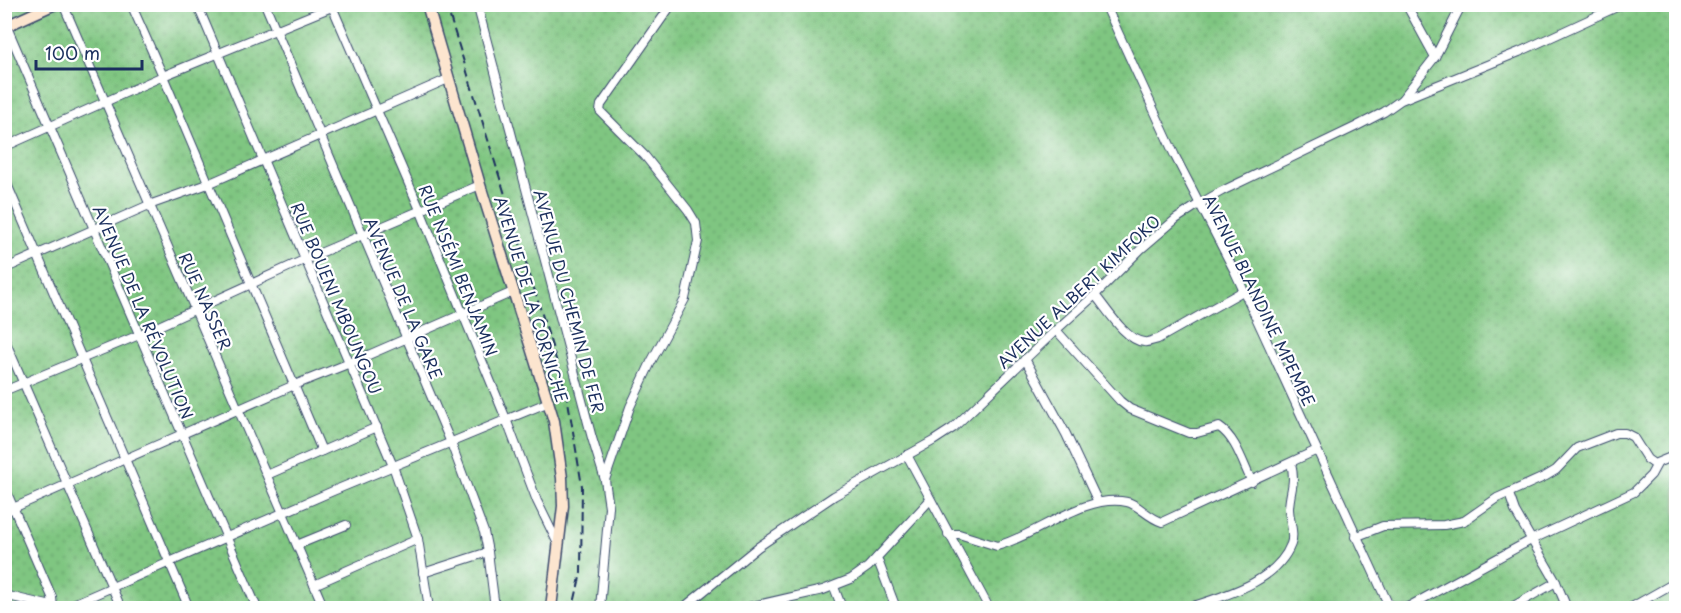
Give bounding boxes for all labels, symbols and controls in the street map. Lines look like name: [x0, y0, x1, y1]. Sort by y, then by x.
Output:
scale bar: [36, 33, 142, 71]
text: 100 m: [45, 39, 100, 66]
street label: RUE NSÉMI BENJAMIN: [414, 181, 504, 359]
street label: AVENUE DU CHEMIN DE FER: [529, 187, 611, 415]
street label: AVENUE BLANDINE MPEMBE: [1198, 190, 1322, 410]
street label: AVENUE DE LA CORNICHE: [489, 193, 575, 405]
street label: RUE BOUENI MBOUNGOU: [286, 198, 388, 398]
street label: AVENUE DE LA RÉVOLUTION: [88, 201, 200, 423]
street label: AVENUE ALBERT KIMFOKO: [991, 209, 1165, 373]
street label: AVENUE DE LA GARE: [359, 213, 449, 383]
street label: RUE NASSER: [174, 248, 238, 354]

